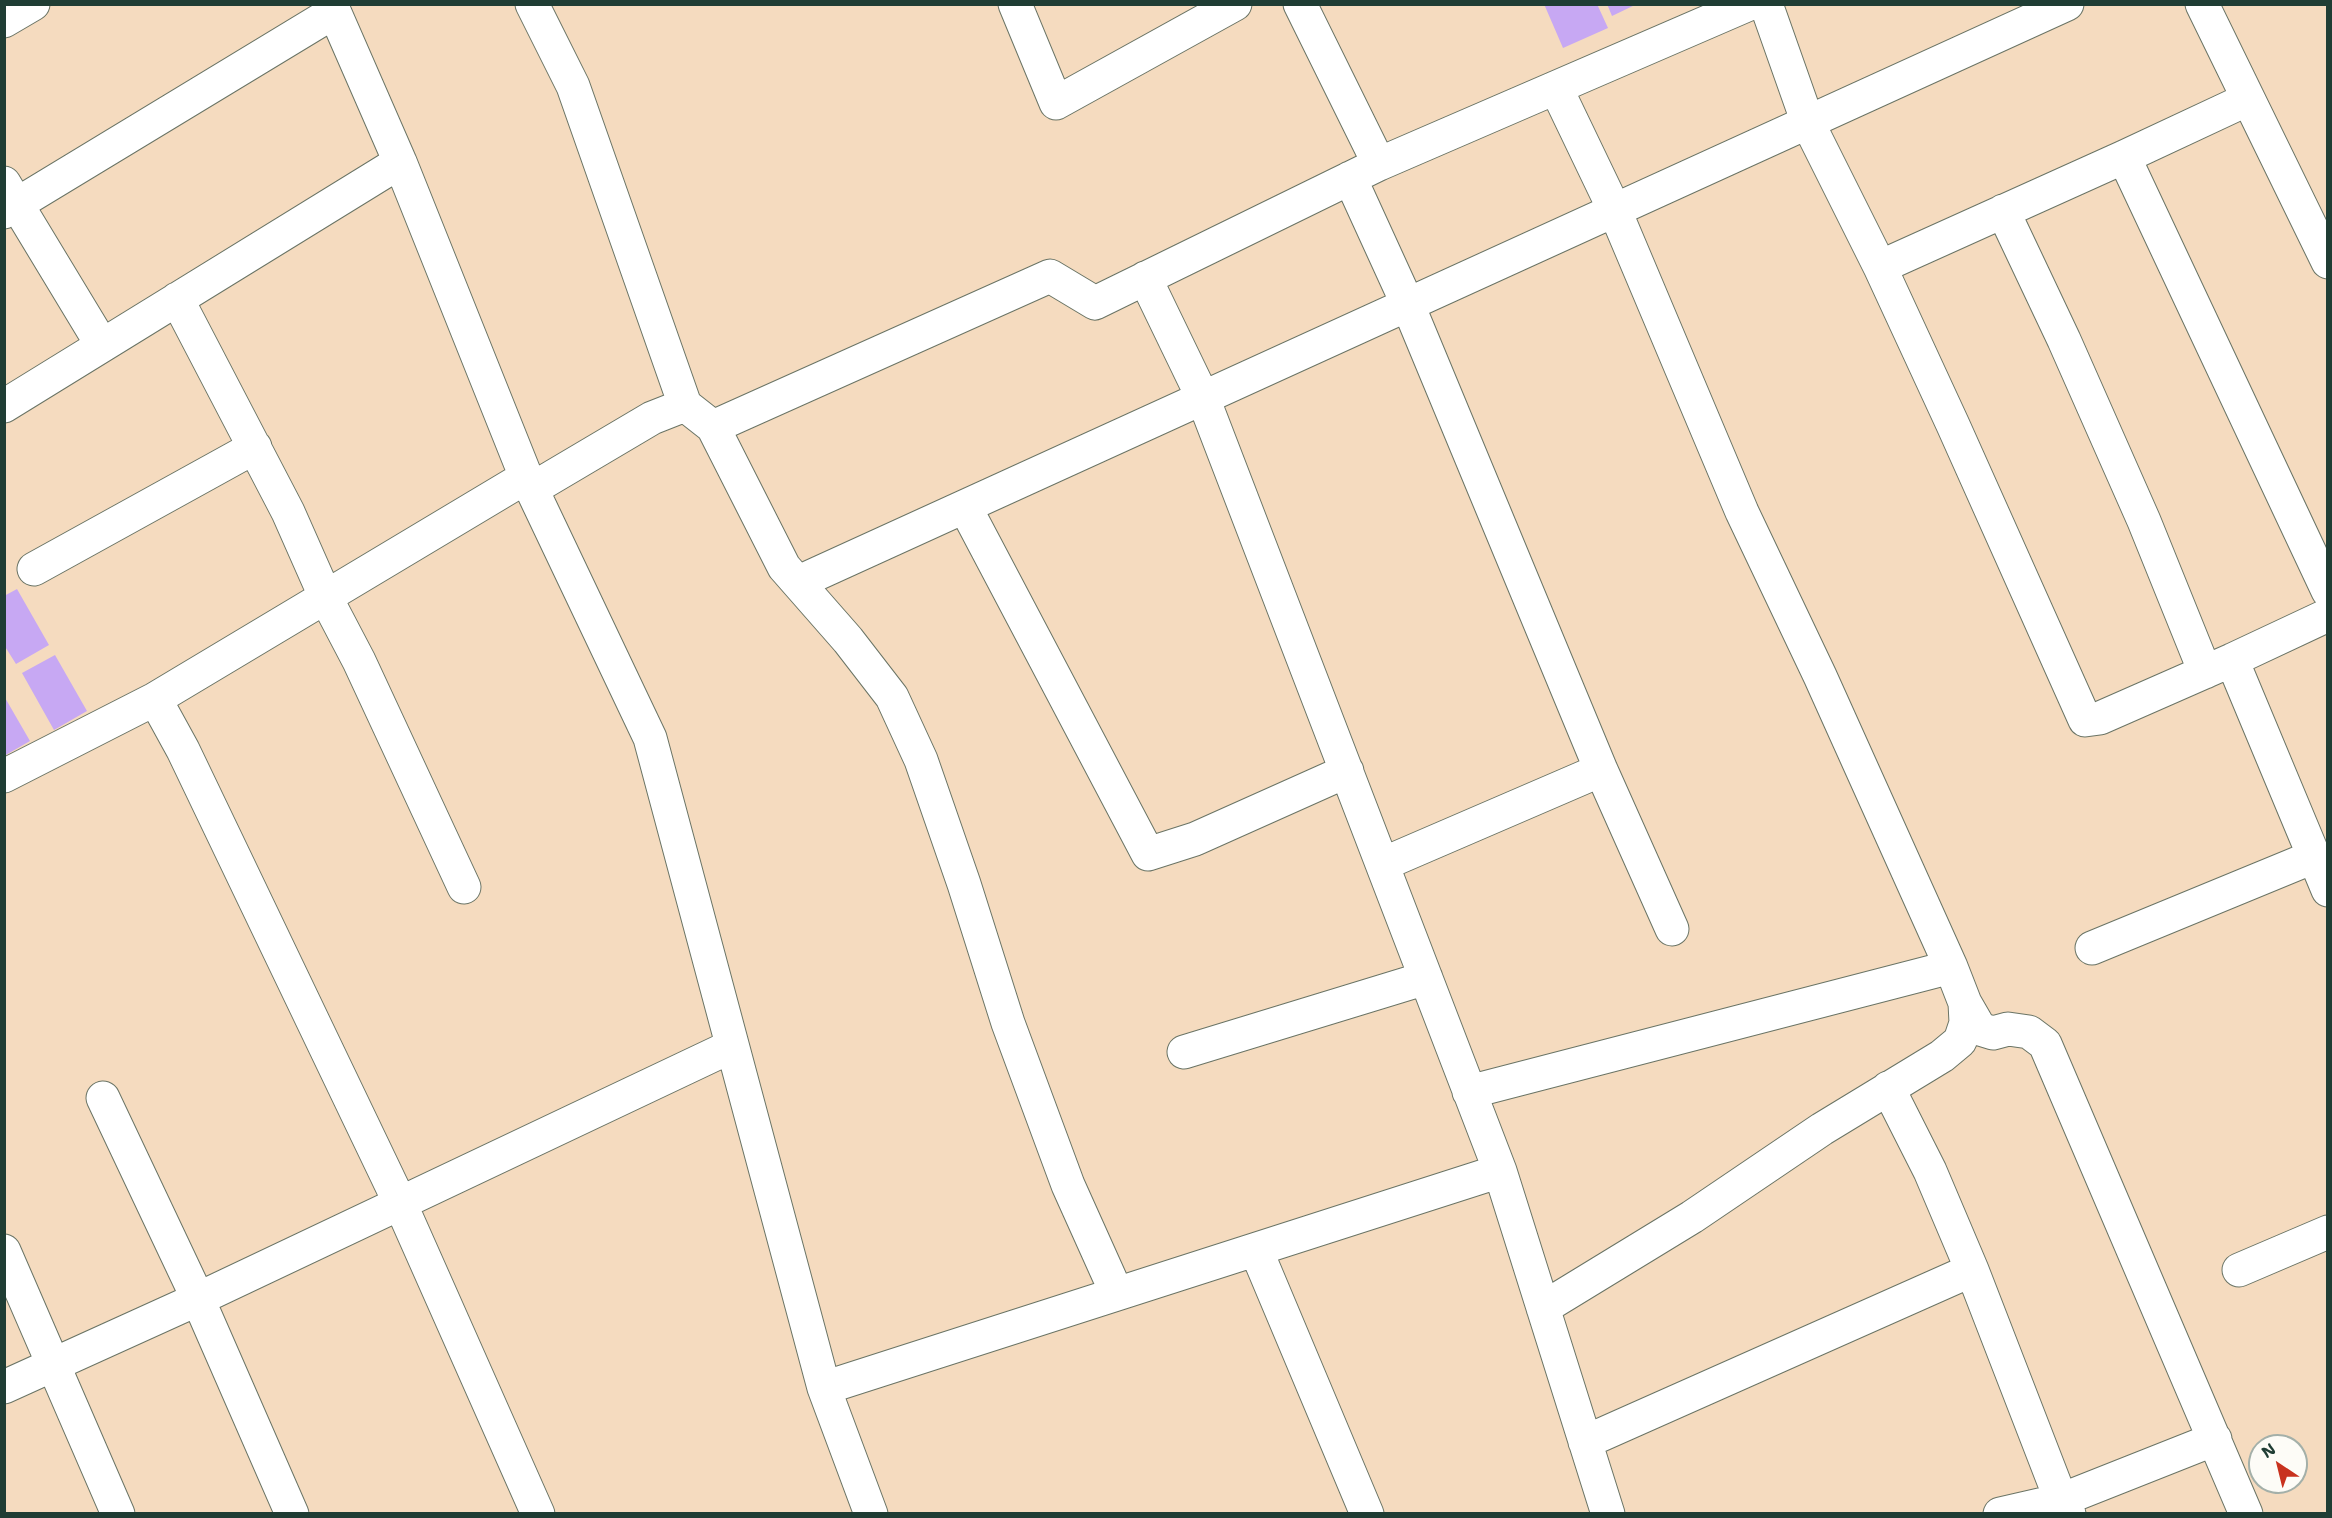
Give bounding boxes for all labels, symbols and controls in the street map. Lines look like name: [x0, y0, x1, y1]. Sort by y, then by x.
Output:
north arrow: [2248, 1434, 2308, 1494]
text: N: [2257, 1438, 2280, 1463]

